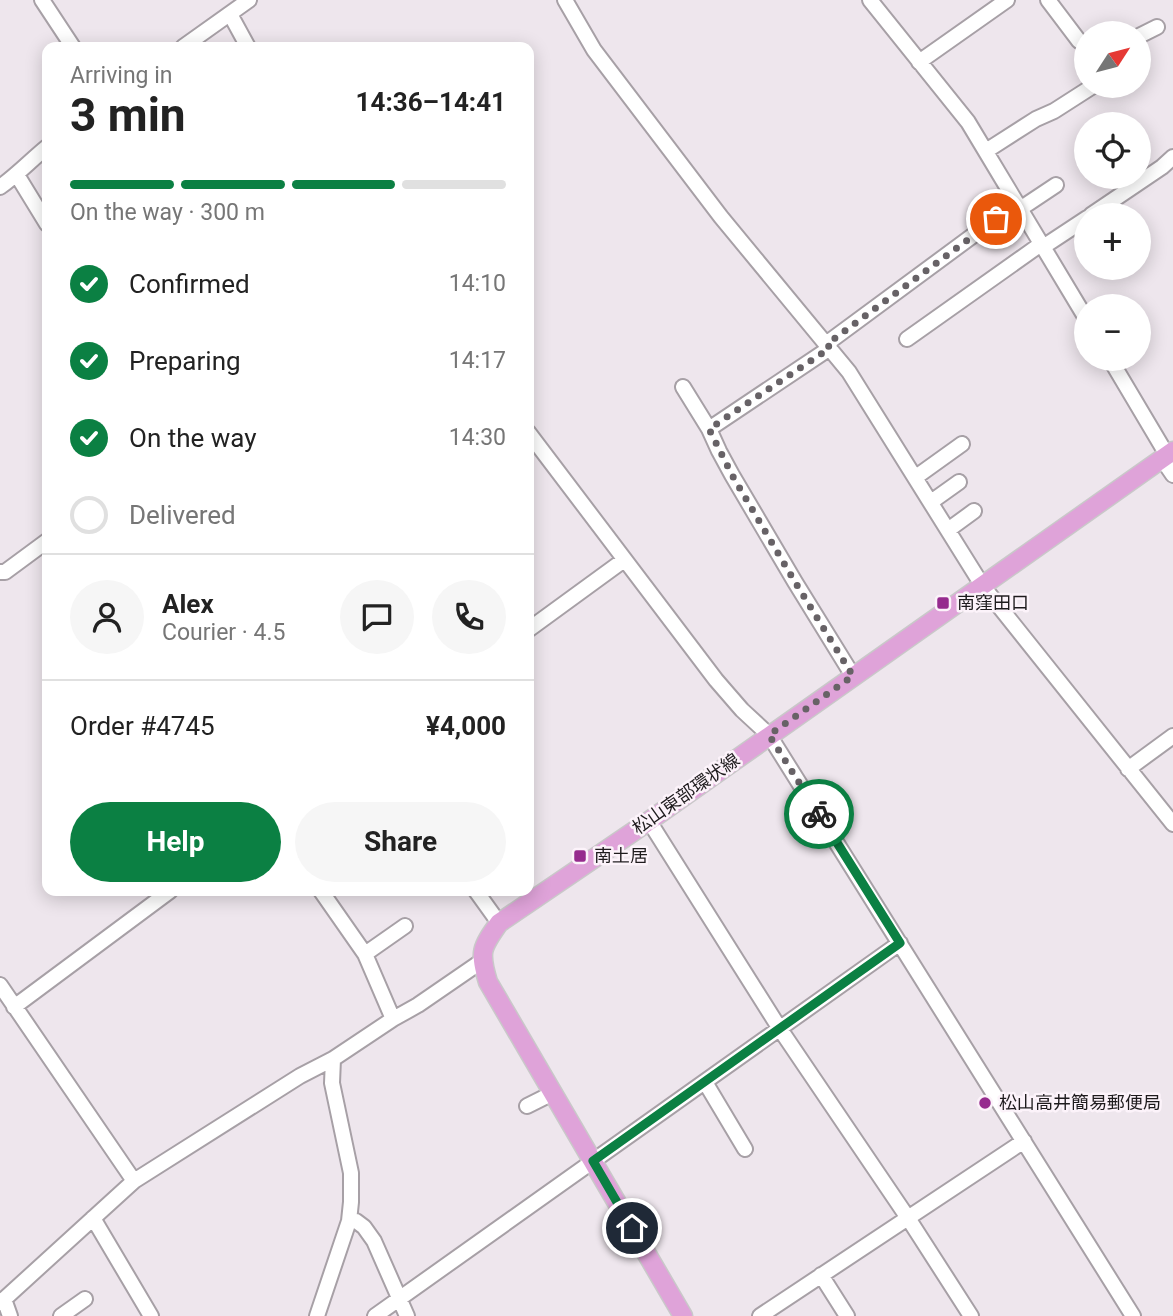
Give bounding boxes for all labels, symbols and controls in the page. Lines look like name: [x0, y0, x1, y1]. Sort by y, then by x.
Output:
north arrow: [1074, 21, 1152, 98]
map controls: [1074, 21, 1151, 371]
text: Arriving in: [70, 62, 173, 89]
text: 14:36–14:41: [356, 87, 506, 117]
text: 3 min: [70, 88, 186, 142]
button: locate: [1074, 112, 1151, 189]
pin: [966, 189, 1026, 249]
text: On the way · 300 m: [70, 199, 265, 226]
icon: bag: [977, 200, 1015, 238]
button: +: [1074, 203, 1151, 280]
icon: check: [70, 265, 108, 303]
text: Confirmed: [129, 269, 250, 299]
text: 14:10: [449, 270, 506, 297]
button: −: [1074, 294, 1151, 371]
icon: check: [70, 342, 108, 380]
text: Preparing: [129, 346, 241, 376]
text: 14:17: [449, 347, 506, 374]
icon: check: [70, 419, 108, 457]
text: On the way: [129, 423, 257, 453]
text: 14:30: [449, 424, 506, 451]
text: Delivered: [129, 500, 236, 530]
button: person: [70, 580, 144, 654]
button: chat: [340, 580, 414, 654]
button: phone: [432, 580, 506, 654]
text: Alex: [162, 589, 214, 619]
place label: 南窪田口: [957, 592, 1029, 613]
marker: 南窪田口: [935, 595, 951, 611]
text: Courier · 4.5: [162, 619, 285, 646]
text: Order #4745: [70, 711, 215, 741]
text: ¥4,000: [426, 711, 506, 741]
street label: 松山東部環状線: [628, 749, 743, 838]
courier: [784, 779, 854, 849]
icon: bike: [800, 795, 838, 833]
button: Help: [70, 802, 281, 882]
button: Share: [295, 802, 506, 882]
place label: 南土居: [594, 845, 648, 866]
marker: 南土居: [572, 848, 588, 864]
place label: 松山高井簡易郵便局: [999, 1092, 1161, 1113]
marker: 松山高井簡易郵便局: [977, 1095, 993, 1111]
pin: [602, 1198, 662, 1258]
icon: home: [613, 1209, 651, 1247]

